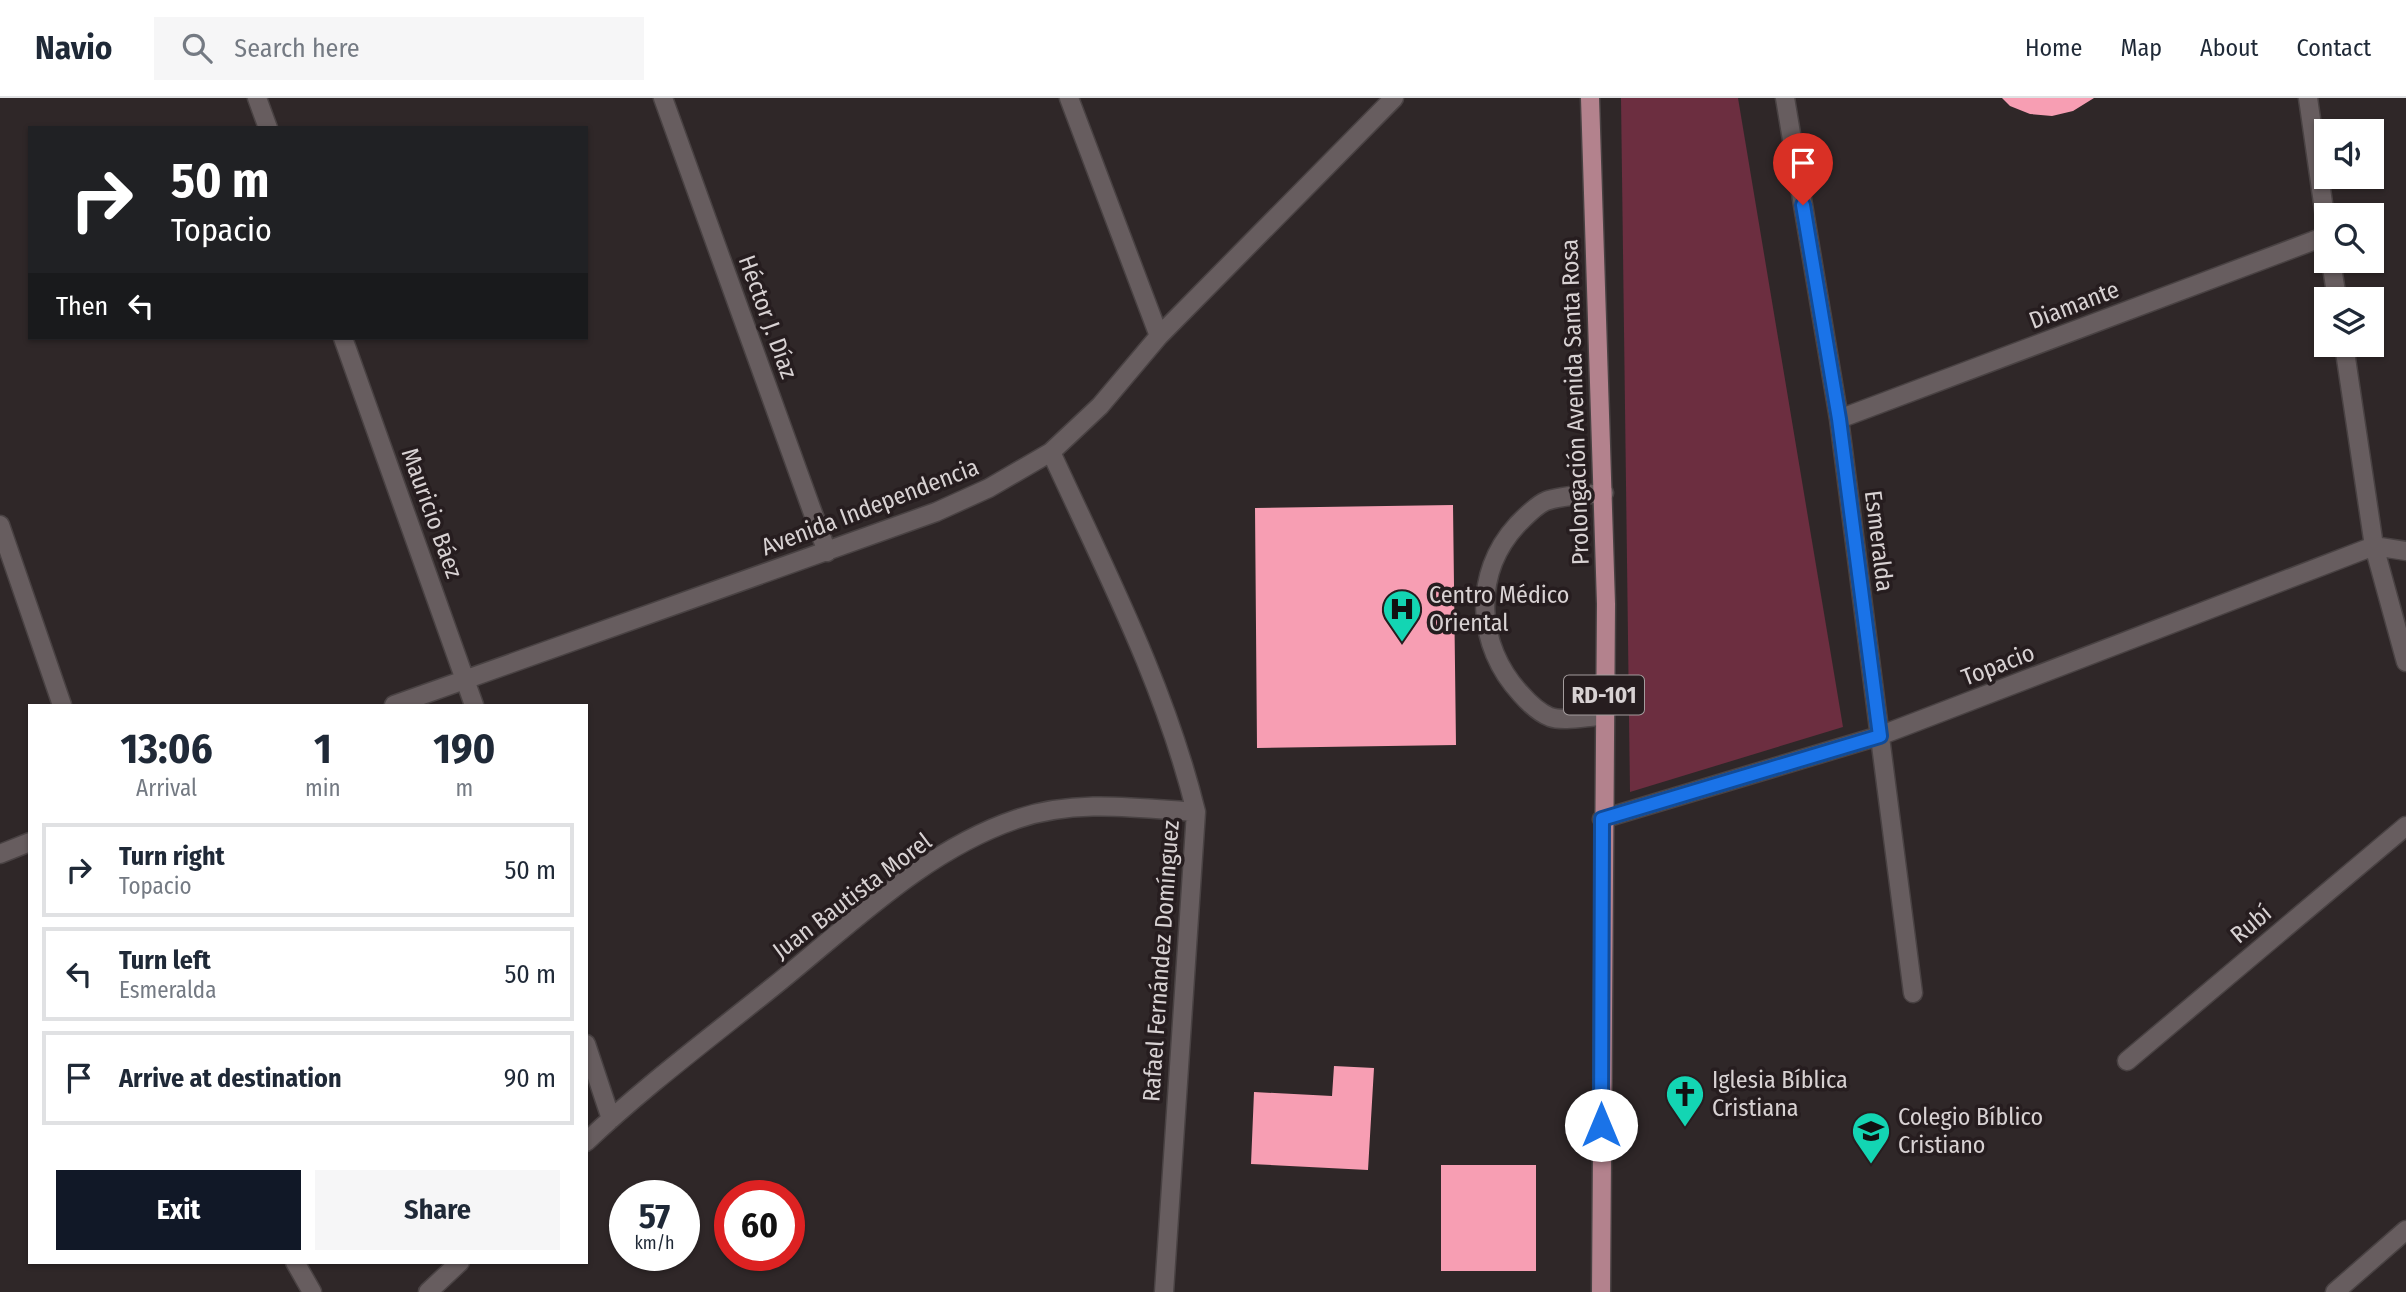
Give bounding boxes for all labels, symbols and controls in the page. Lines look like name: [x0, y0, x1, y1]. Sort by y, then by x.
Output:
search box: [154, 17, 644, 80]
text: Navio: [35, 28, 112, 68]
icon: search: [178, 29, 216, 67]
text: Search here: [234, 33, 360, 64]
text: Home: [2025, 34, 2082, 62]
text: Map: [2120, 34, 2162, 62]
text: About: [2200, 34, 2258, 62]
text: Contact: [2296, 34, 2371, 62]
map controls: [2314, 119, 2384, 357]
button: sound: [2314, 119, 2384, 189]
pin: [1773, 133, 1833, 205]
icon: arrive: [1784, 144, 1822, 182]
text: 50 m: [171, 151, 269, 210]
icon: right: [56, 154, 147, 245]
button: search: [2314, 203, 2384, 273]
text: Topacio: [171, 211, 272, 249]
street label: Prolongación Avenida Santa Rosa: [1555, 238, 1595, 566]
street label: Héctor J. Díaz: [733, 251, 803, 383]
street label: Diamante: [2025, 275, 2123, 335]
icon: left: [122, 287, 160, 325]
button: layers: [2314, 287, 2384, 357]
text: Then: [56, 291, 108, 322]
street label: Mauricio Báez: [396, 444, 468, 582]
street label: Avenida Independencia: [757, 453, 983, 561]
street label: Esmeralda: [1859, 489, 1899, 593]
place label: Centro Médico Oriental: [1429, 581, 1569, 637]
hospital icon: Centro Médico Oriental: [1381, 588, 1423, 643]
street label: Topacio: [1958, 638, 2038, 692]
road number: RD-101: [1564, 676, 1644, 715]
text: 13:06: [120, 724, 213, 774]
text: 1: [314, 724, 332, 774]
text: 190: [433, 724, 496, 774]
text: Arrival: [136, 774, 197, 802]
text: min: [305, 774, 341, 802]
text: m: [455, 774, 473, 802]
street label: Rafael Fernández Domínguez: [1137, 819, 1185, 1103]
street label: Juan Bautista Morel: [767, 827, 937, 965]
text: Turn right: [119, 841, 225, 872]
icon: right: [60, 851, 98, 889]
text: 50 m: [504, 855, 556, 886]
text: Topacio: [119, 872, 192, 900]
street label: Rubí: [2225, 899, 2277, 949]
text: Turn left: [119, 945, 211, 976]
icon: left: [60, 955, 98, 993]
text: 50 m: [504, 959, 556, 990]
text: Esmeralda: [119, 976, 216, 1004]
icon: arrive: [60, 1059, 98, 1097]
text: Arrive at destination: [119, 1063, 342, 1094]
text: 90 m: [504, 1063, 556, 1094]
place label: Iglesia Bíblica Cristiana: [1712, 1066, 1848, 1122]
church icon: Iglesia Bíblica Cristiana: [1664, 1073, 1706, 1128]
position arrow: [1564, 1088, 1638, 1162]
place label: Colegio Bíblico Cristiano: [1898, 1103, 2043, 1159]
school or university icon: Colegio Bíblico Cristiano: [1850, 1110, 1892, 1165]
button: Exit: [56, 1170, 301, 1250]
button: Share: [315, 1170, 560, 1250]
speed limit sign: 60: [714, 1180, 805, 1271]
text: 57: [639, 1195, 670, 1237]
text: km/h: [634, 1232, 675, 1254]

